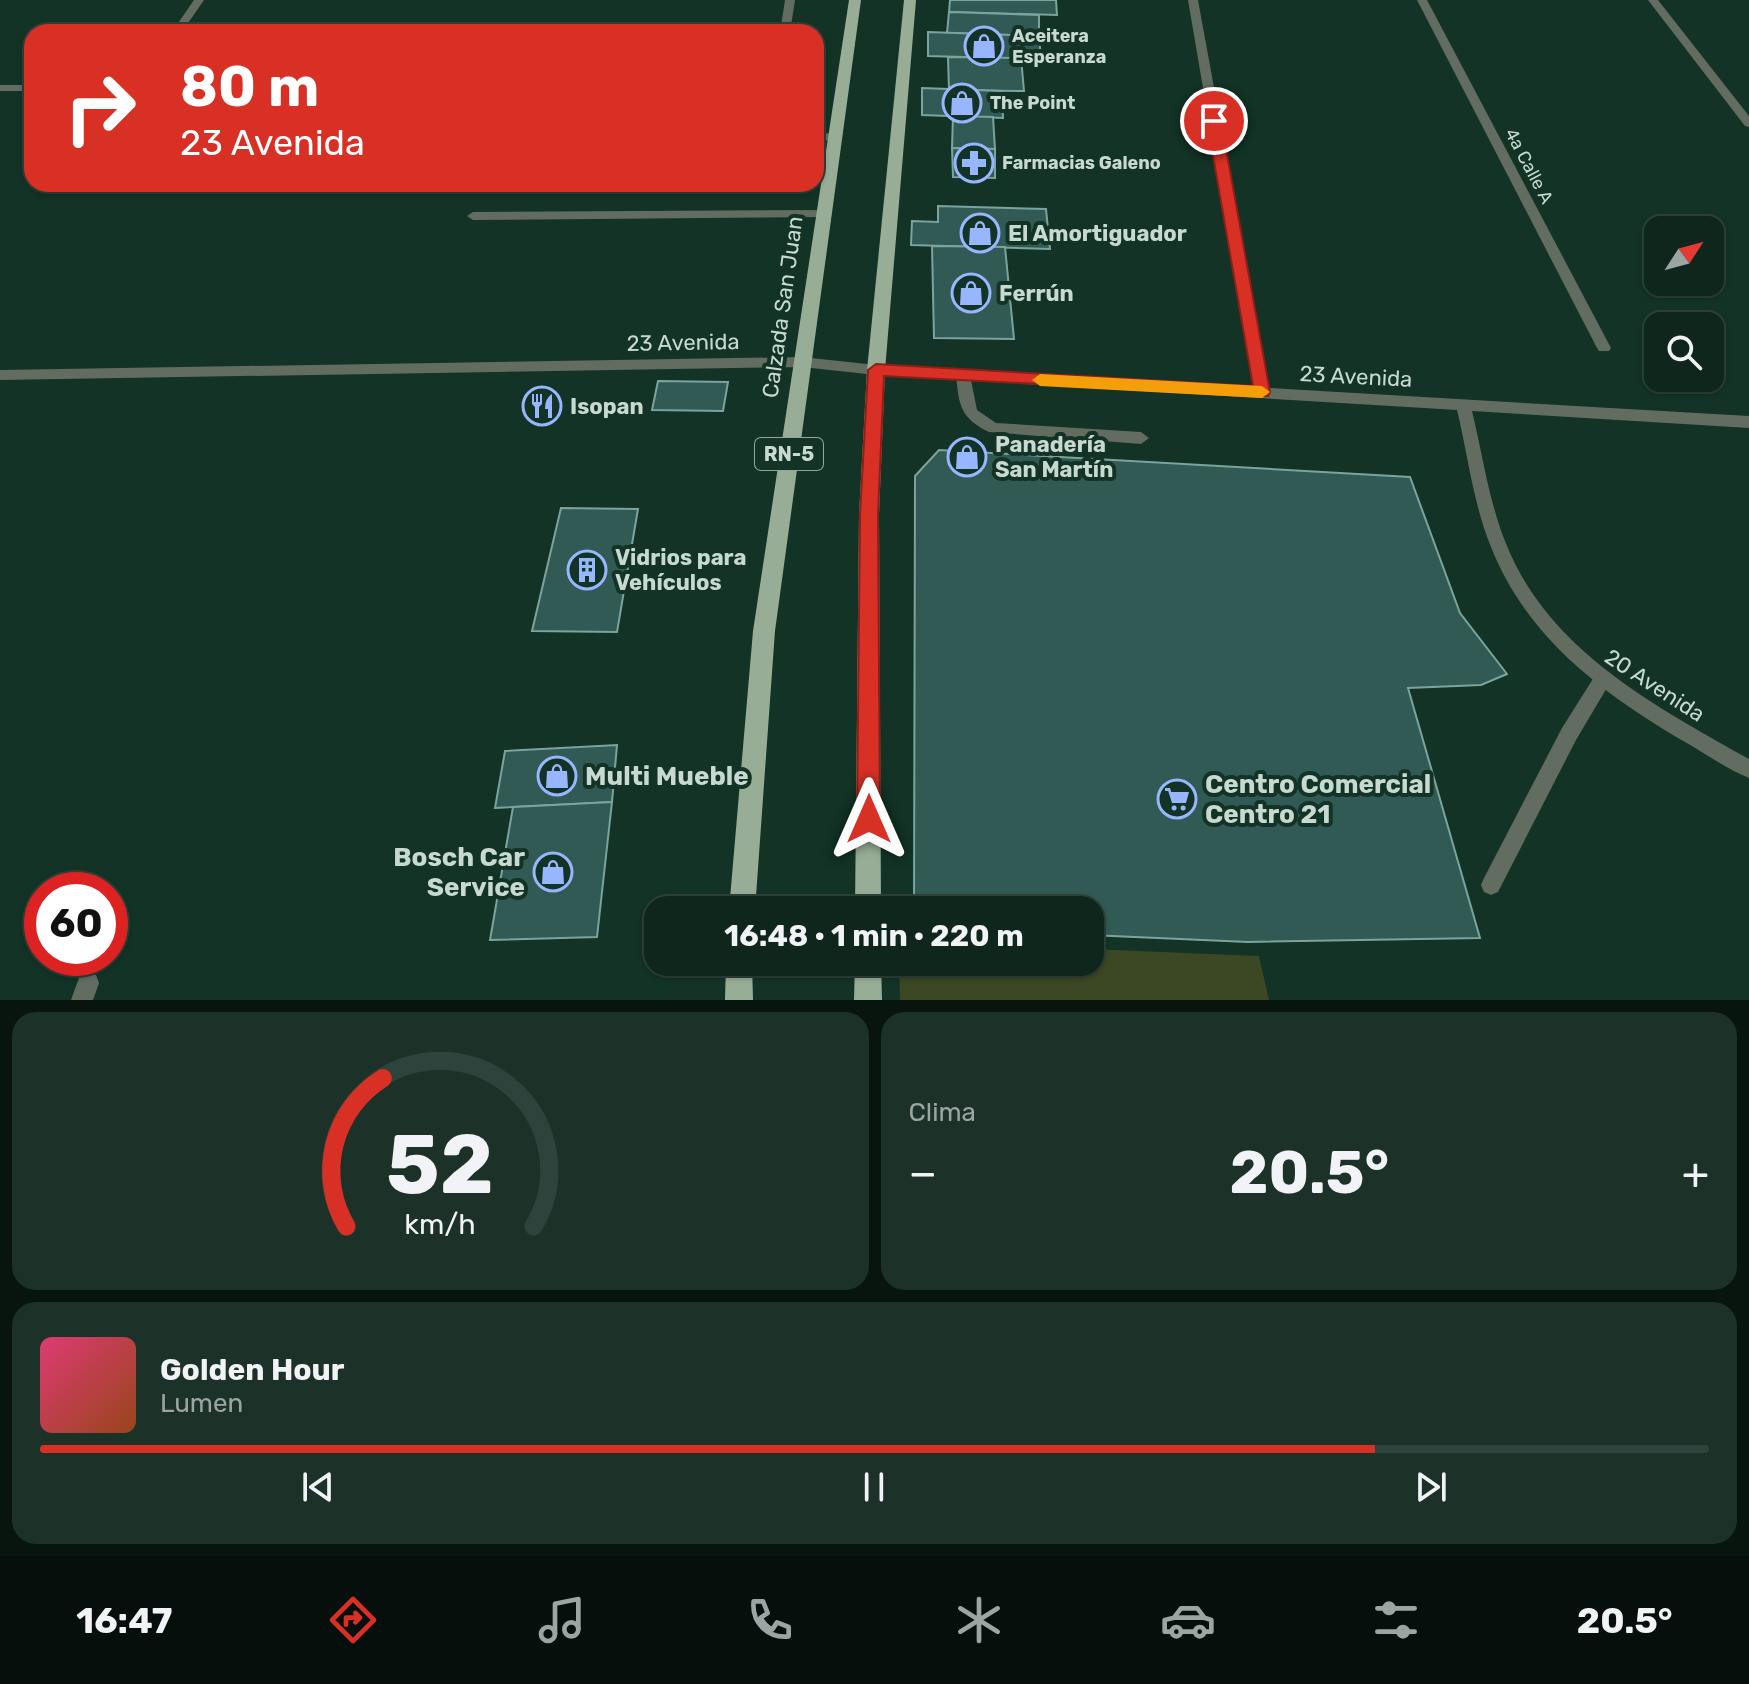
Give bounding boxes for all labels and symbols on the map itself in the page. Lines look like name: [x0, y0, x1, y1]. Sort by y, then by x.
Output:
shop icon: Aceitera Esperanza: [963, 25, 1005, 67]
place label: Aceitera Esperanza: [1012, 25, 1106, 68]
shop icon: The Point: [941, 82, 983, 124]
pin: [1180, 87, 1248, 155]
place label: The Point: [990, 92, 1075, 114]
street label: 4a Calle A: [1500, 125, 1558, 207]
pharmacy icon: Farmacias Galeno: [953, 142, 995, 184]
place label: Farmacias Galeno: [1002, 152, 1161, 174]
shop icon: El Amortiguador: [959, 212, 1001, 254]
street label: Calzada San Juan: [756, 214, 809, 400]
north arrow: [1644, 216, 1724, 296]
place label: El Amortiguador: [1008, 220, 1187, 247]
shop icon: Ferrún: [950, 272, 992, 314]
place label: Ferrún: [999, 280, 1074, 307]
street label: 23 Avenida: [626, 328, 740, 357]
street label: 23 Avenida: [1299, 360, 1413, 393]
restaurant icon: Isopan: [521, 385, 563, 427]
place label: Isopan: [570, 393, 644, 420]
place label: Panadería San Martín: [995, 431, 1113, 483]
shop icon: Panadería San Martín: [946, 436, 988, 478]
road number: RN-5: [755, 438, 823, 470]
place label: Vidrios para Vehículos: [615, 544, 746, 596]
building icon: Vidrios para Vehículos: [566, 549, 608, 591]
street label: 20 Avenida: [1600, 643, 1710, 728]
shop icon: Multi Mueble: [536, 755, 578, 797]
place label: Multi Mueble: [585, 761, 749, 792]
place label: Centro Comercial Centro 21: [1205, 769, 1431, 830]
position arrow: [827, 777, 911, 861]
supermarket icon: Centro Comercial Centro 21: [1156, 778, 1198, 820]
place label: Bosch Car Service: [393, 842, 525, 903]
shop icon: Bosch Car Service: [532, 851, 574, 893]
speed limit sign: 60: [24, 872, 128, 976]

